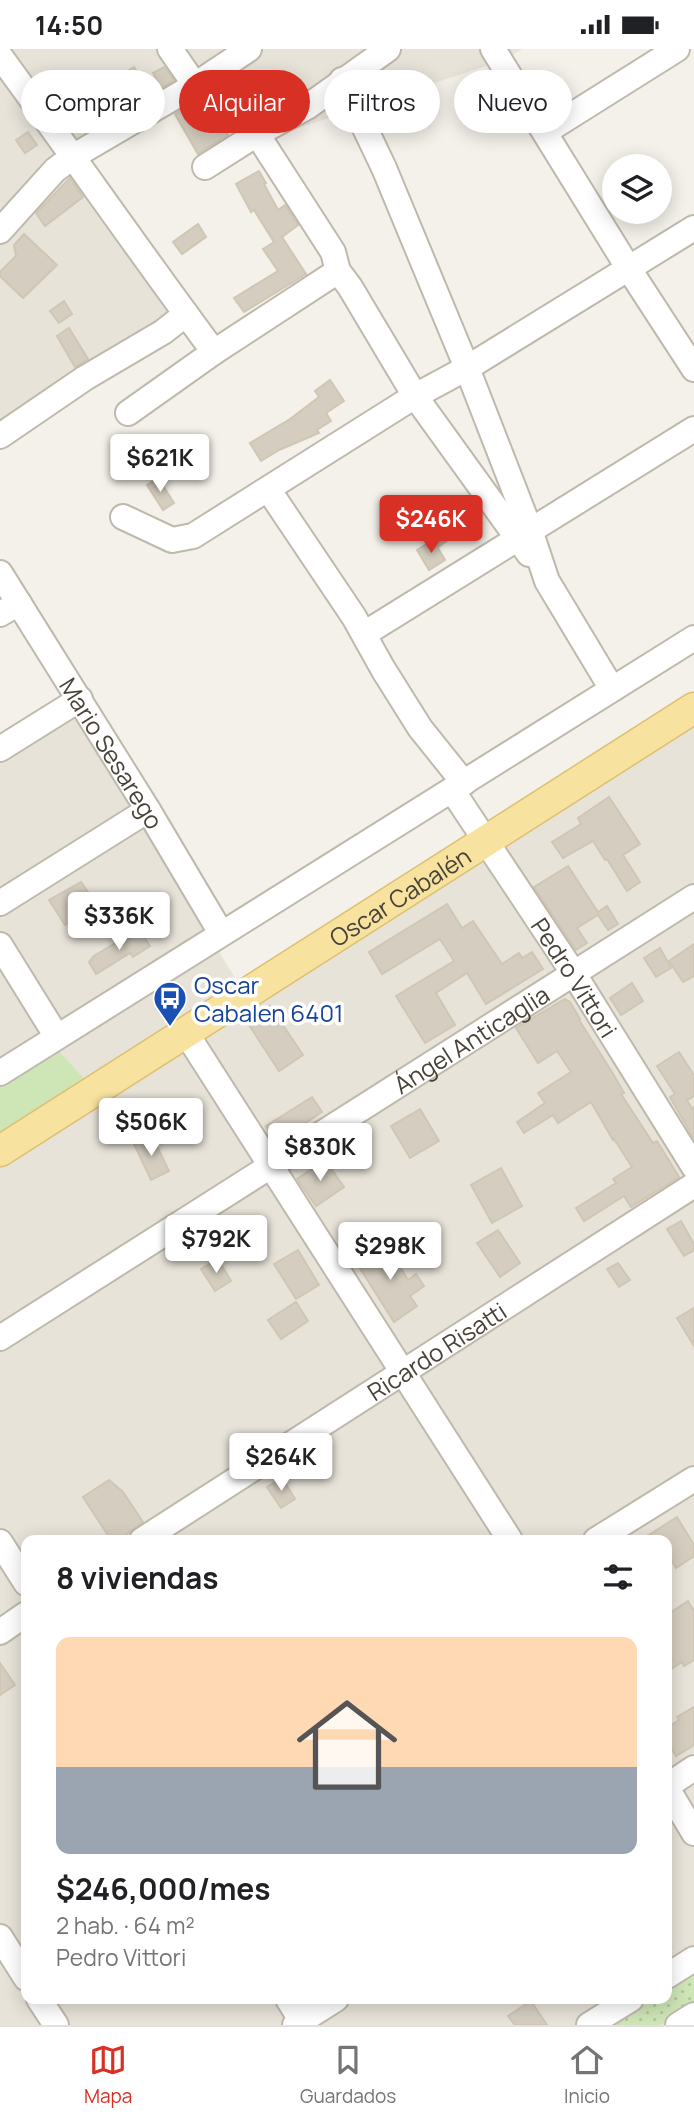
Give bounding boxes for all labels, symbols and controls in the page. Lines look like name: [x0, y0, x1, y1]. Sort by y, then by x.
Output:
text: 14:50: [35, 7, 103, 43]
chip: Comprar: [21, 70, 165, 133]
chip: Alquilar: [179, 70, 310, 133]
chip: Filtros: [324, 70, 440, 133]
chip: Nuevo: [454, 70, 572, 133]
map controls: [602, 154, 672, 224]
button: layers: [602, 154, 672, 224]
pin: $621K: [111, 435, 209, 494]
text: $621K: [126, 441, 194, 473]
pin: $246K: [382, 496, 480, 555]
text: $246K: [396, 502, 466, 534]
street label: Mario Sesarego: [53, 671, 172, 835]
street label: Oscar Cabalén: [323, 839, 477, 953]
pin: $336K: [70, 893, 168, 952]
text: $336K: [84, 899, 154, 931]
street label: Pedro Vittori: [524, 911, 626, 1043]
place label: Oscar Cabalen 6401: [194, 968, 343, 1029]
street label: Ángel Anticaglia: [387, 977, 555, 1100]
bus stop icon: Oscar Cabalen 6401: [151, 979, 189, 1028]
pin: $506K: [102, 1099, 200, 1158]
text: $506K: [115, 1105, 187, 1137]
pin: $830K: [271, 1123, 369, 1183]
text: $830K: [284, 1130, 356, 1162]
pin: $792K: [167, 1215, 265, 1275]
text: $792K: [181, 1222, 251, 1254]
pin: $298K: [341, 1223, 439, 1282]
text: $298K: [354, 1229, 426, 1261]
street label: Ricardo Risatti: [361, 1294, 512, 1408]
pin: $264K: [232, 1433, 330, 1493]
text: $264K: [245, 1440, 317, 1472]
text: 8 viviendas: [56, 1557, 219, 1598]
icon: filters: [599, 1558, 637, 1596]
icon: home: [284, 1682, 410, 1808]
text: $246,000/mes: [56, 1868, 270, 1909]
text: 2 hab. · 64 m²: [56, 1909, 195, 1941]
text: Pedro Vittori: [56, 1941, 186, 1973]
tab: Mapa: [84, 2041, 132, 2109]
tab: Guardados: [300, 2041, 396, 2109]
tab: Inicio: [564, 2041, 610, 2109]

